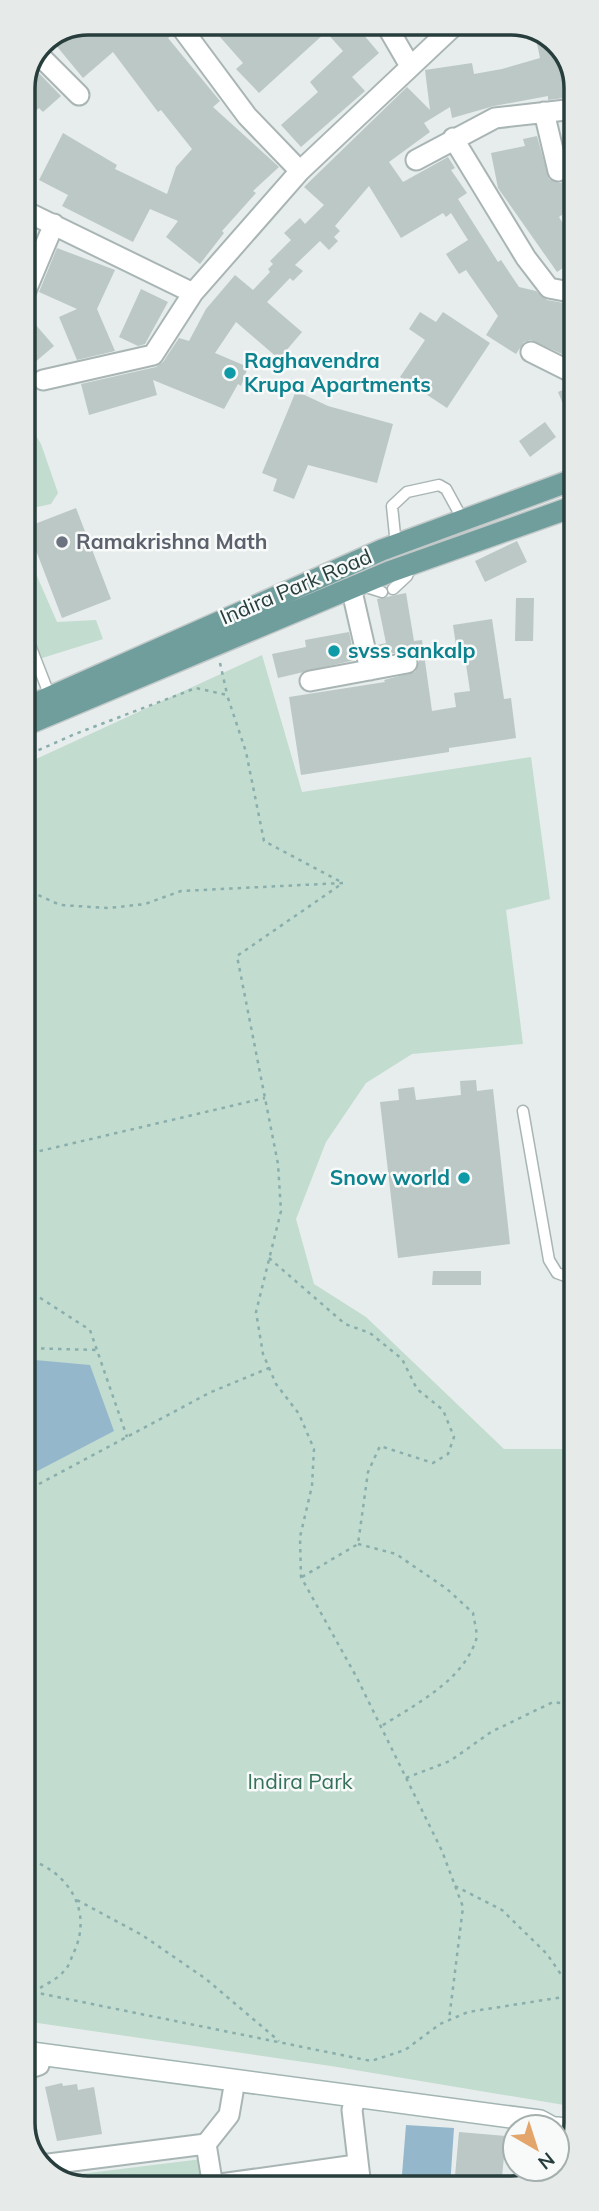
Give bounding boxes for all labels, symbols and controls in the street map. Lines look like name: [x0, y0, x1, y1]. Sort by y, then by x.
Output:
place label: Raghavendra Krupa Apartments: [244, 347, 431, 397]
marker: Raghavendra Krupa Apartments: [222, 365, 238, 381]
place label: Ramakrishna Math: [76, 528, 267, 554]
marker: Ramakrishna Math: [54, 534, 70, 550]
street label: Indira Park Road: [216, 542, 375, 630]
place label: svss sankalp: [348, 637, 476, 663]
marker: svss sankalp: [326, 643, 342, 659]
place label: Snow world: [330, 1164, 450, 1190]
marker: Snow world: [456, 1170, 472, 1186]
park label: Indira Park: [247, 1768, 353, 1794]
north arrow: [501, 2113, 571, 2183]
text: N: [534, 2147, 560, 2175]

